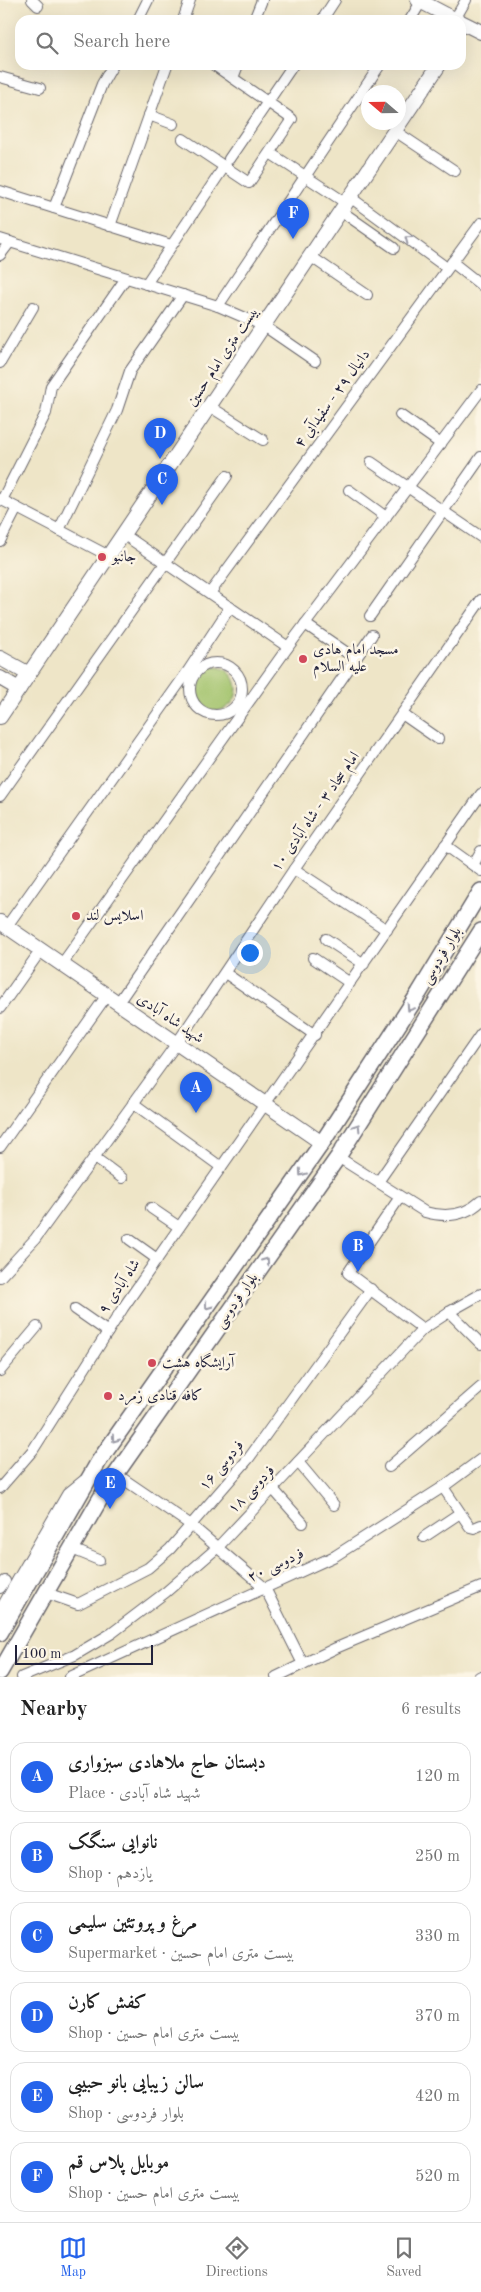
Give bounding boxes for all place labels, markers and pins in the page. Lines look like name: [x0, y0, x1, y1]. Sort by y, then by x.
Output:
pin: F: [277, 198, 309, 239]
pin: D: [144, 418, 176, 459]
pin: C: [146, 464, 178, 505]
place label: جانبو: [110, 550, 136, 565]
marker: جانبو: [96, 551, 108, 563]
place label: مسجد امام هادی علیه السلام: [313, 643, 399, 679]
marker: مسجد امام هادی علیه السلام: [297, 653, 309, 665]
place label: اسلایس لند: [86, 909, 143, 925]
marker: اسلایس لند: [70, 910, 82, 922]
pin: A: [180, 1072, 212, 1113]
pin: B: [342, 1231, 374, 1272]
place label: آرایشگاه هشت: [162, 1352, 236, 1371]
marker: آرایشگاه هشت: [146, 1357, 158, 1369]
place label: کافه قنادی زمرد: [118, 1388, 203, 1406]
marker: کافه قنادی زمرد: [102, 1390, 114, 1402]
pin: E: [94, 1468, 126, 1509]

